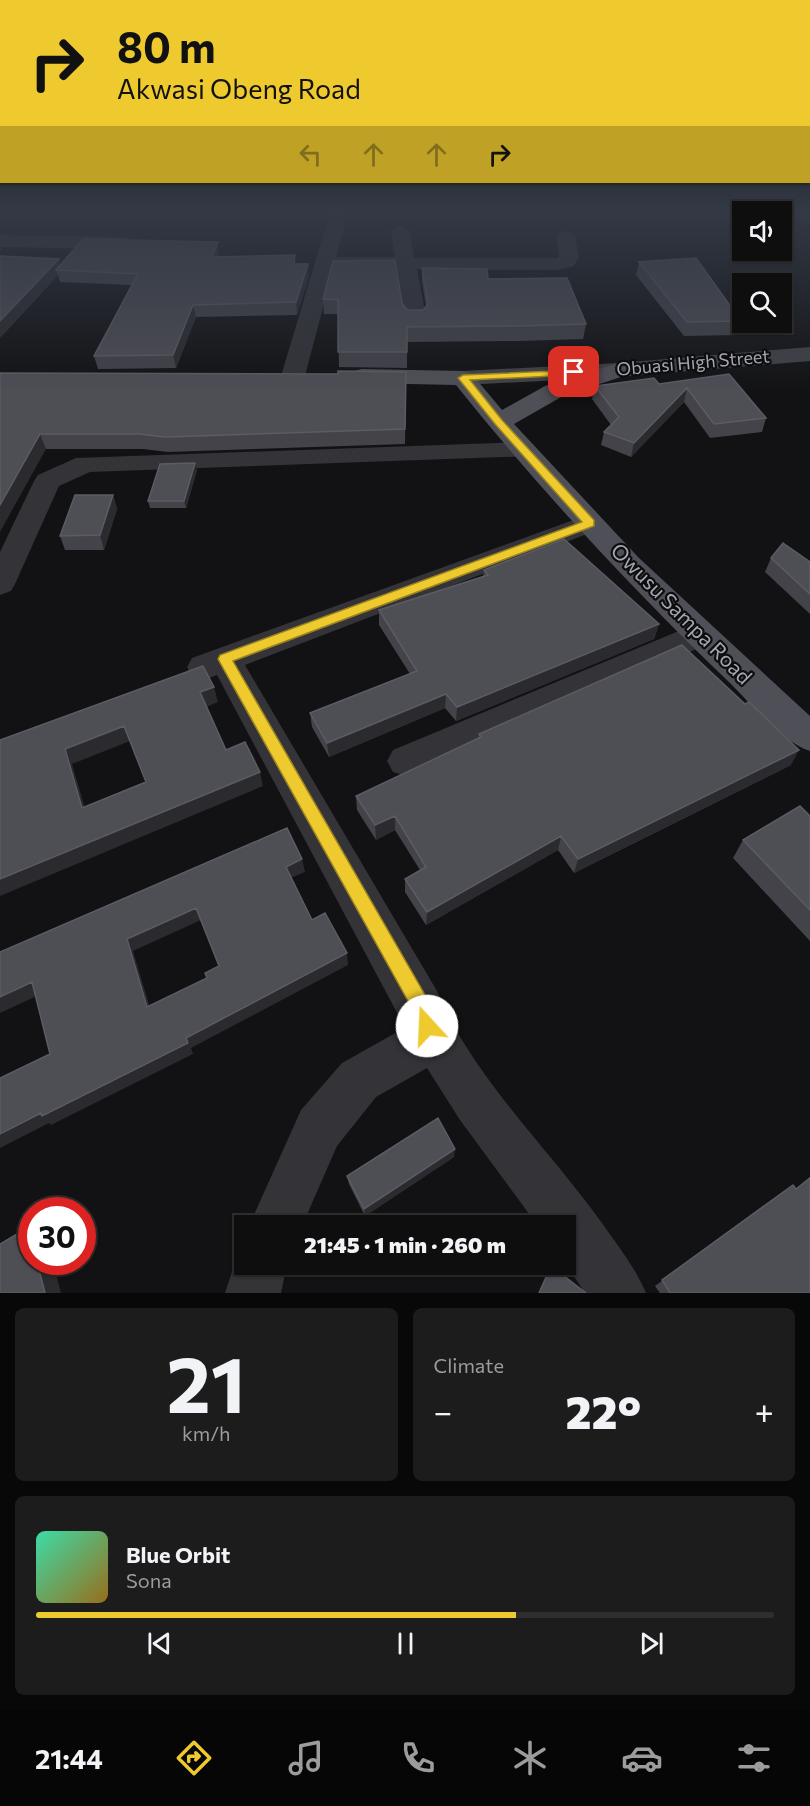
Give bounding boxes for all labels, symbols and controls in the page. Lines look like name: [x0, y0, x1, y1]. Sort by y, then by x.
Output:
text: 80 m: [117, 20, 216, 72]
icon: right: [18, 24, 96, 102]
text: Akwasi Obeng Road: [117, 72, 361, 105]
icon: left: [294, 138, 327, 171]
icon: ahead: [357, 138, 390, 171]
icon: ahead: [420, 138, 453, 171]
icon: right: [483, 138, 516, 171]
map controls: [732, 201, 792, 333]
button: sound: [732, 201, 792, 261]
button: search: [732, 273, 792, 333]
street label: Obuasi High Street: [615, 344, 770, 380]
pin: [548, 346, 599, 397]
icon: arrive: [557, 355, 590, 388]
street label: Owusu Sampa Road: [606, 537, 758, 689]
position arrow: [395, 994, 459, 1058]
speed limit sign: 30: [18, 1197, 96, 1275]
text: 21:45 · 1 min · 260 m: [304, 1231, 506, 1258]
text: 21: [166, 1334, 246, 1429]
text: Climate: [434, 1353, 504, 1377]
text: 22°: [566, 1383, 641, 1438]
text: −: [434, 1390, 452, 1431]
text: +: [755, 1390, 774, 1431]
text: km/h: [182, 1421, 231, 1445]
text: Blue Orbit: [126, 1541, 230, 1568]
text: Sona: [126, 1568, 172, 1592]
icon: previous: [143, 1627, 176, 1660]
icon: pause: [389, 1627, 422, 1660]
icon: next: [635, 1627, 668, 1660]
icon: directions: [173, 1737, 215, 1779]
icon: music: [285, 1737, 327, 1779]
icon: phone: [397, 1737, 439, 1779]
icon: climate: [509, 1737, 551, 1779]
icon: car: [621, 1737, 663, 1779]
icon: filters: [733, 1737, 775, 1779]
text: 21:44: [35, 1742, 103, 1775]

